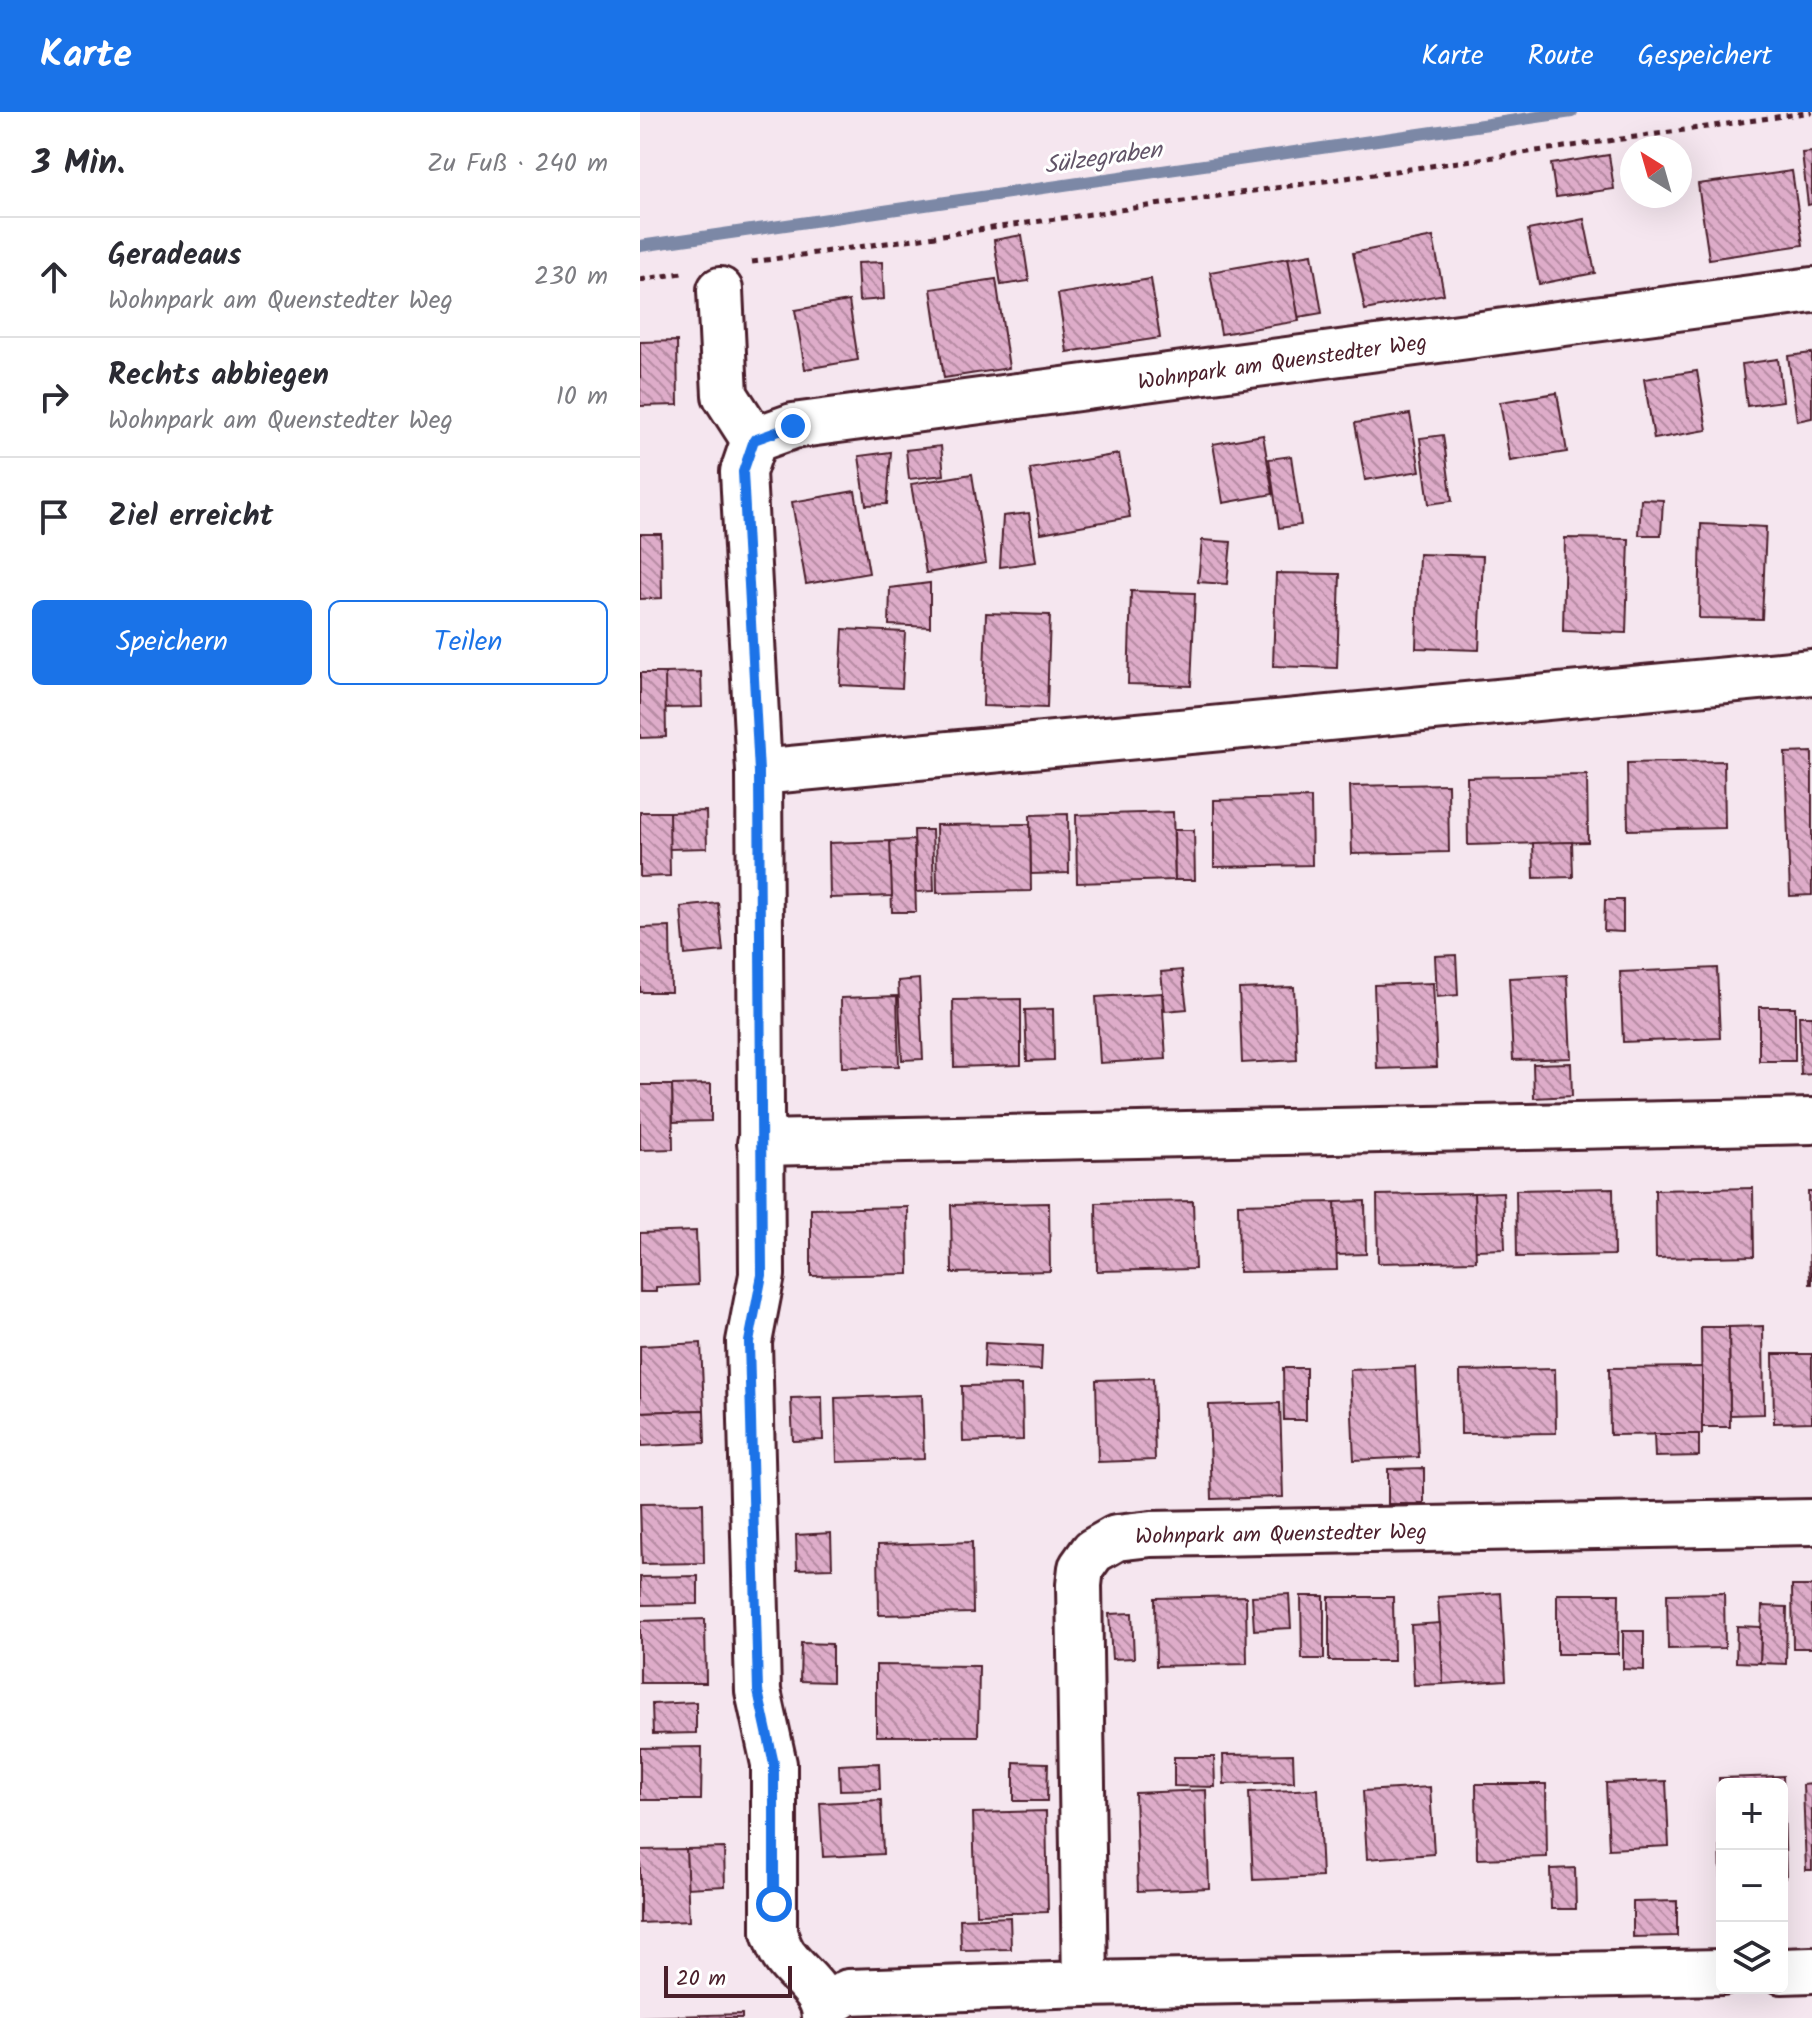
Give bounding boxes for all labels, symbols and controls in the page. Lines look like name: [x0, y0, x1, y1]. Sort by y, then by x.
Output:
text: Karte: [40, 26, 132, 86]
text: Karte: [1421, 34, 1484, 79]
text: Route: [1528, 34, 1594, 79]
text: Gespeichert: [1638, 34, 1772, 79]
water label: Sülzegraben: [1042, 131, 1167, 186]
north arrow: [1620, 136, 1692, 208]
text: 3 Min.: [32, 137, 125, 191]
text: Zu Fuß · 240 m: [427, 143, 608, 185]
text: Geradeaus: [108, 232, 241, 280]
icon: ahead: [32, 255, 76, 299]
text: 230 m: [534, 256, 608, 298]
text: Wohnpark am Quenstedter Weg: [108, 280, 453, 322]
street label: Wohnpark am Quenstedter Weg: [1135, 326, 1429, 401]
text: Rechts abbiegen: [108, 352, 329, 400]
icon: right: [32, 375, 76, 419]
text: 10 m: [556, 376, 608, 418]
text: Wohnpark am Quenstedter Weg: [108, 400, 453, 442]
route end: [775, 408, 811, 444]
text: Ziel erreicht: [108, 493, 273, 541]
icon: arrive: [32, 495, 76, 539]
button: Speichern: [32, 600, 312, 685]
button: Teilen: [328, 600, 608, 685]
street label: Wohnpark am Quenstedter Weg: [1135, 1515, 1427, 1556]
map controls: [1716, 1778, 1788, 1994]
button: +: [1716, 1778, 1788, 1850]
button: −: [1716, 1850, 1788, 1922]
route start: [756, 1886, 792, 1922]
button: layers: [1716, 1922, 1788, 1994]
scale bar: [664, 1962, 792, 1998]
text: 20 m: [676, 1962, 726, 1997]

